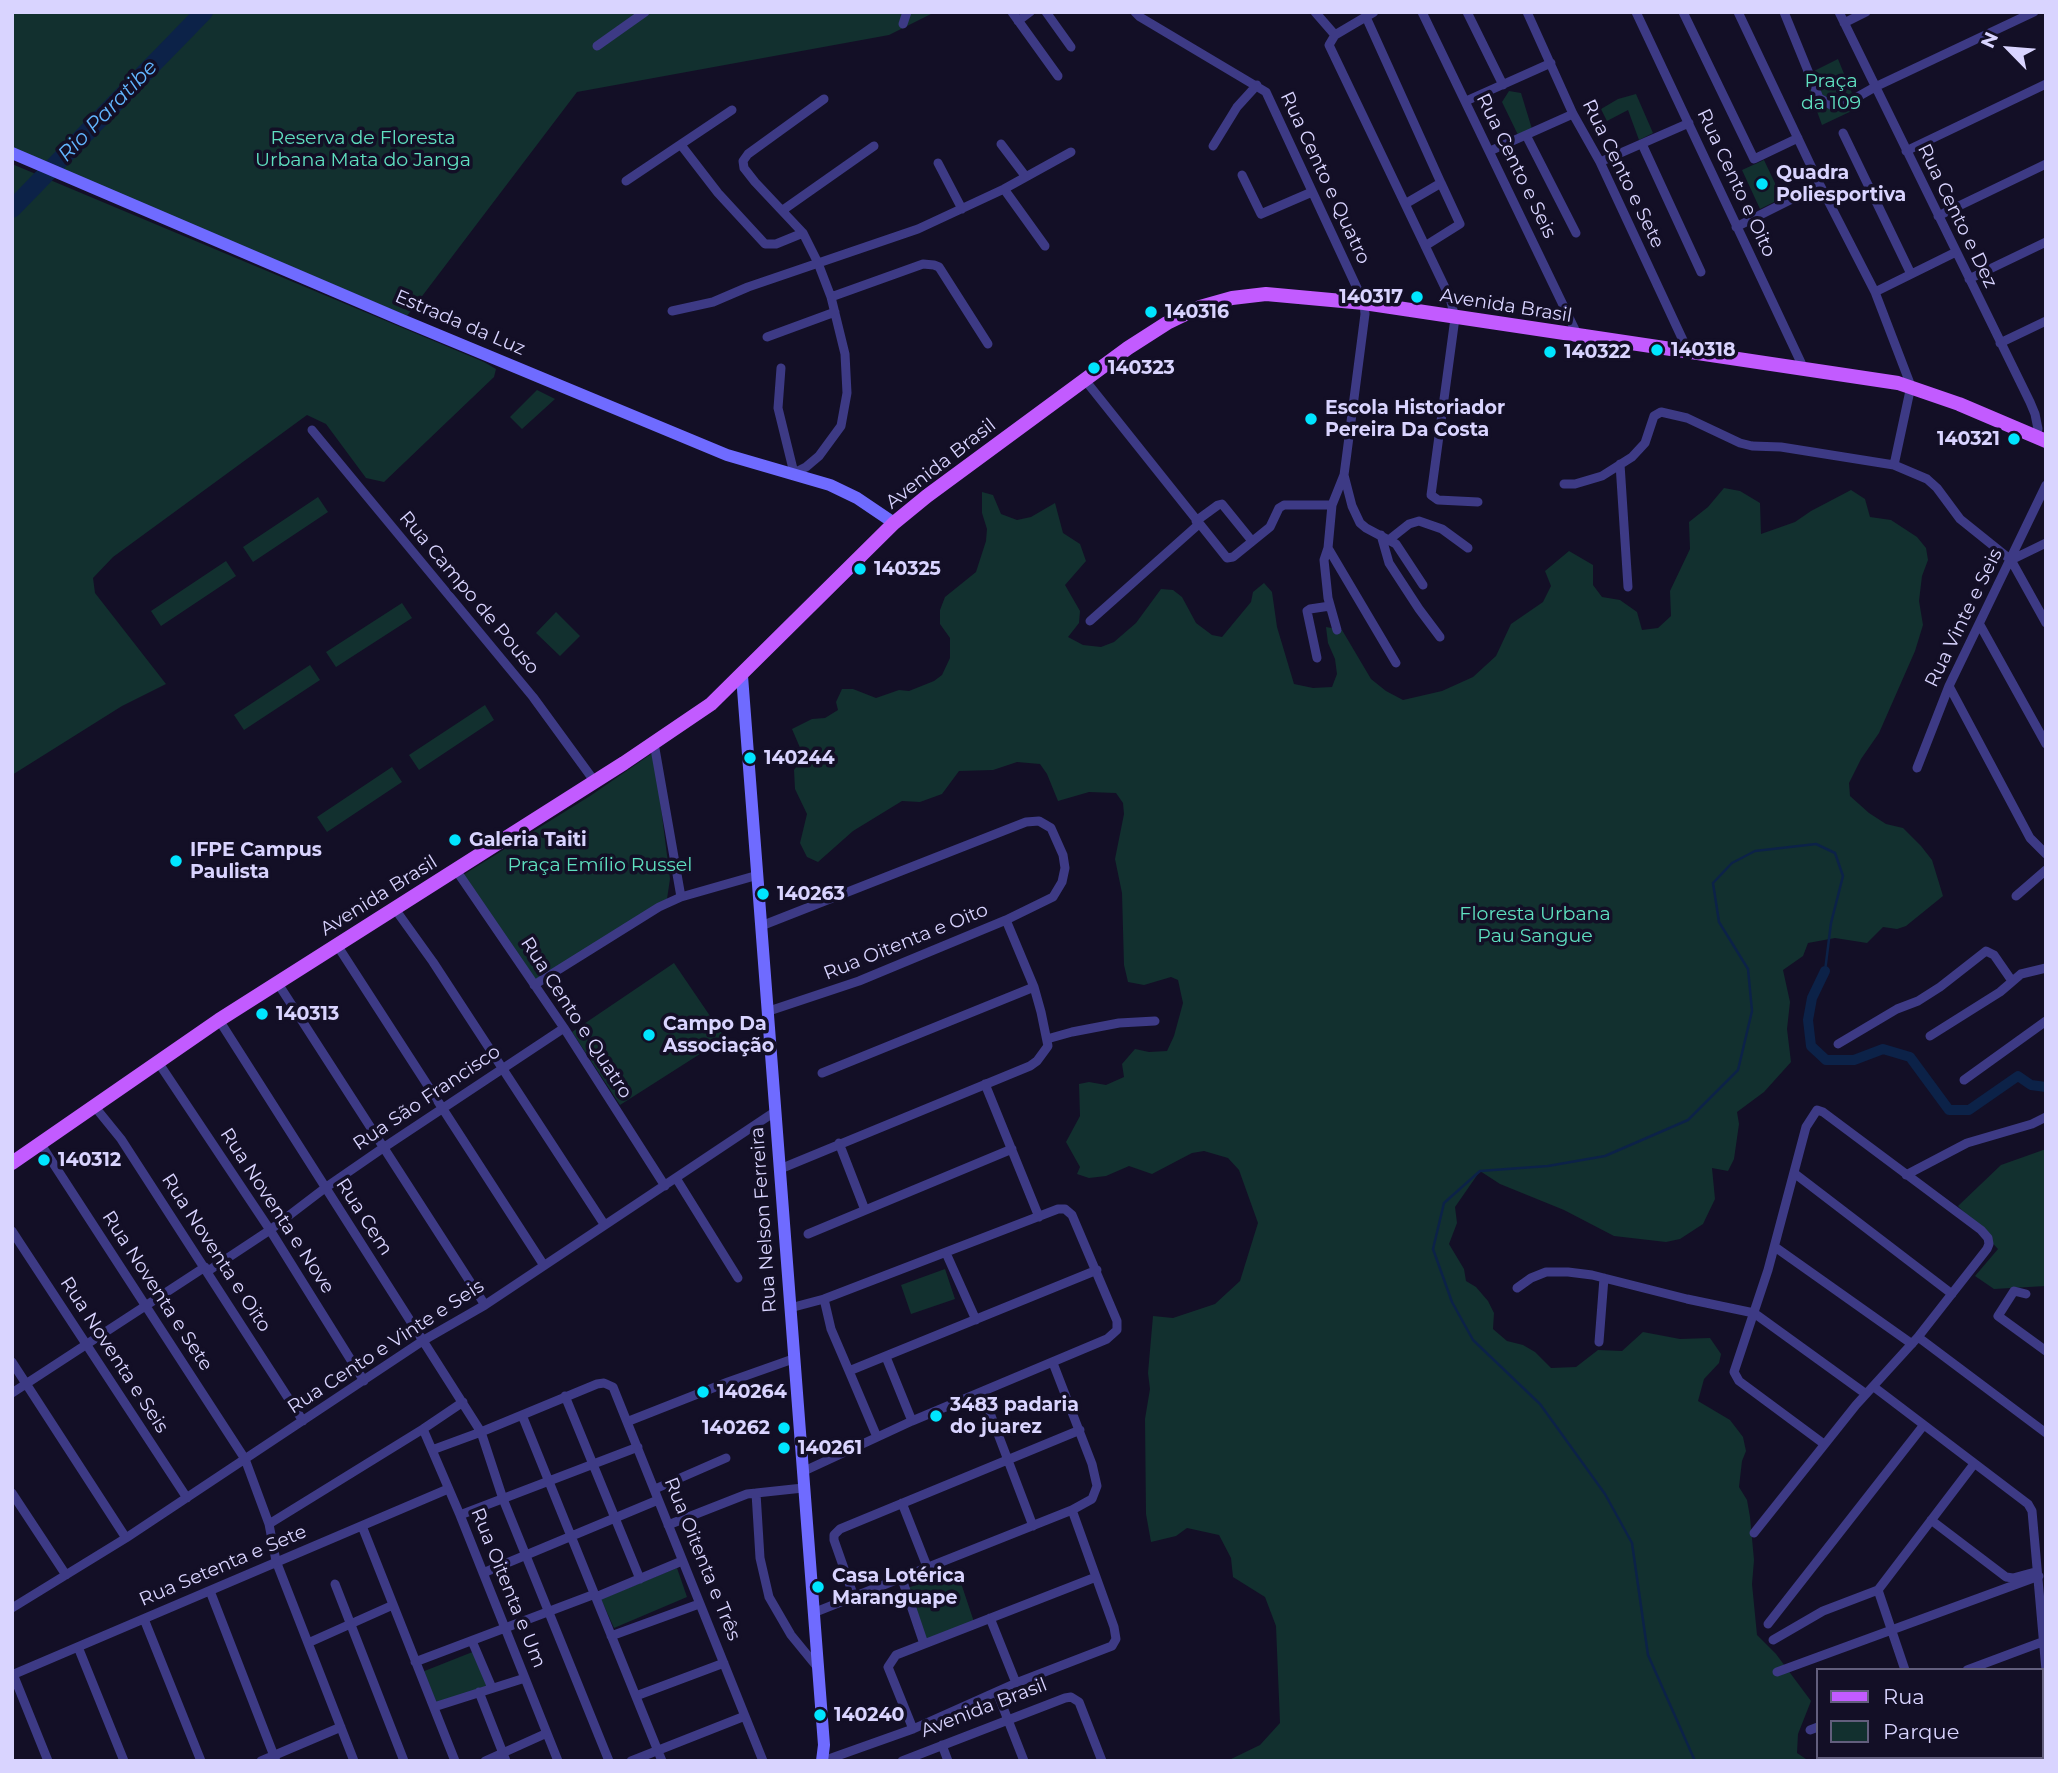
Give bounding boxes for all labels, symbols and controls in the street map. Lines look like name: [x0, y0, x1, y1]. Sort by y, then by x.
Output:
north arrow: [1974, 14, 2044, 84]
text: N: [1976, 28, 2003, 52]
water label: Rio Paratibe: [53, 55, 163, 167]
park label: Praça da 109: [1801, 70, 1861, 114]
street label: Rua Cento e Quatro: [1275, 88, 1375, 268]
street label: Rua Cento e Seis: [1471, 90, 1561, 242]
street label: Rua Cento e Sete: [1577, 96, 1669, 252]
street label: Rua Cento e Oito: [1692, 105, 1780, 261]
park label: Reserva de Floresta Urbana Mata do Janga: [255, 127, 471, 171]
street label: Rua Cento e Dez: [1912, 140, 2002, 292]
place label: Quadra Poliesportiva: [1776, 162, 1906, 206]
marker: Quadra Poliesportiva: [1754, 176, 1770, 192]
street label: Avenida Brasil: [1438, 284, 1574, 328]
street label: Estrada da Luz: [391, 285, 529, 361]
place label: 140317: [1339, 286, 1403, 308]
marker: 140317: [1409, 289, 1425, 305]
place label: 140316: [1165, 301, 1229, 323]
marker: 140316: [1143, 304, 1159, 320]
place label: 140318: [1671, 339, 1735, 361]
place label: 140322: [1564, 341, 1631, 363]
marker: 140318: [1649, 342, 1665, 358]
marker: 140322: [1542, 344, 1558, 360]
place label: 140323: [1108, 357, 1175, 379]
marker: 140323: [1086, 360, 1102, 376]
place label: Escola Historiador Pereira Da Costa: [1325, 397, 1505, 441]
marker: Escola Historiador Pereira Da Costa: [1303, 411, 1319, 427]
street label: Avenida Brasil: [881, 414, 1001, 514]
place label: 140321: [1937, 428, 2000, 450]
marker: 140321: [2006, 431, 2022, 447]
street label: Rua Campo de Pouso: [394, 507, 544, 679]
street label: Rua Vinte e Seis: [1921, 545, 2007, 691]
place label: 140325: [874, 558, 941, 580]
marker: 140325: [852, 561, 868, 577]
place label: 140244: [764, 747, 835, 769]
marker: 140244: [742, 750, 758, 766]
place label: Galeria Taiti: [469, 829, 587, 851]
marker: Galeria Taiti: [447, 832, 463, 848]
place label: IFPE Campus Paulista: [190, 839, 322, 883]
street label: Avenida Brasil: [316, 851, 442, 941]
marker: IFPE Campus Paulista: [168, 853, 184, 869]
park label: Praça Emílio Russel: [508, 854, 692, 876]
place label: 140263: [777, 883, 845, 905]
marker: 140263: [755, 886, 771, 902]
street label: Rua Oitenta e Oito: [820, 899, 992, 985]
park label: Floresta Urbana Pau Sangue: [1459, 903, 1611, 947]
street label: Rua Cento e Quatro: [515, 933, 637, 1103]
place label: 140313: [276, 1003, 339, 1025]
marker: 140313: [254, 1006, 270, 1022]
place label: Campo Da Associação: [663, 1013, 774, 1057]
marker: Campo Da Associação: [641, 1027, 657, 1043]
street label: Rua São Francisco: [349, 1040, 505, 1156]
street label: Rua Noventa e Nove: [215, 1124, 339, 1298]
street label: Rua Nelson Ferreira: [746, 1126, 782, 1314]
place label: 140312: [58, 1149, 121, 1171]
marker: 140312: [36, 1152, 52, 1168]
street label: Rua Noventa e Oito: [156, 1170, 276, 1336]
street label: Rua Cem: [331, 1174, 397, 1260]
street label: Rua Noventa e Sete: [97, 1207, 217, 1375]
street label: Rua Noventa e Seis: [55, 1273, 173, 1437]
street label: Rua Cento e Vinte e Seis: [284, 1275, 488, 1419]
place label: 140264: [717, 1381, 787, 1403]
marker: 140264: [695, 1384, 711, 1400]
place label: 3483 padaria do juarez: [950, 1394, 1079, 1438]
marker: 3483 padaria do juarez: [928, 1408, 944, 1424]
place label: 140262: [702, 1417, 770, 1439]
marker: 140262: [776, 1420, 792, 1436]
place label: 140261: [798, 1437, 862, 1459]
marker: 140261: [776, 1440, 792, 1456]
street label: Rua Oitenta e Três: [659, 1474, 745, 1644]
street label: Rua Oitenta e Um: [466, 1505, 550, 1671]
street label: Rua Setenta e Sete: [136, 1520, 310, 1612]
place label: Casa Lotérica Maranguape: [832, 1565, 965, 1609]
marker: Casa Lotérica Maranguape: [810, 1579, 826, 1595]
legend: [1816, 1668, 2044, 1759]
street label: Avenida Brasil: [918, 1673, 1050, 1743]
text: Rua: [1883, 1684, 1925, 1709]
place label: 140240: [834, 1704, 904, 1726]
marker: 140240: [812, 1707, 828, 1723]
text: Parque: [1883, 1719, 1959, 1744]

